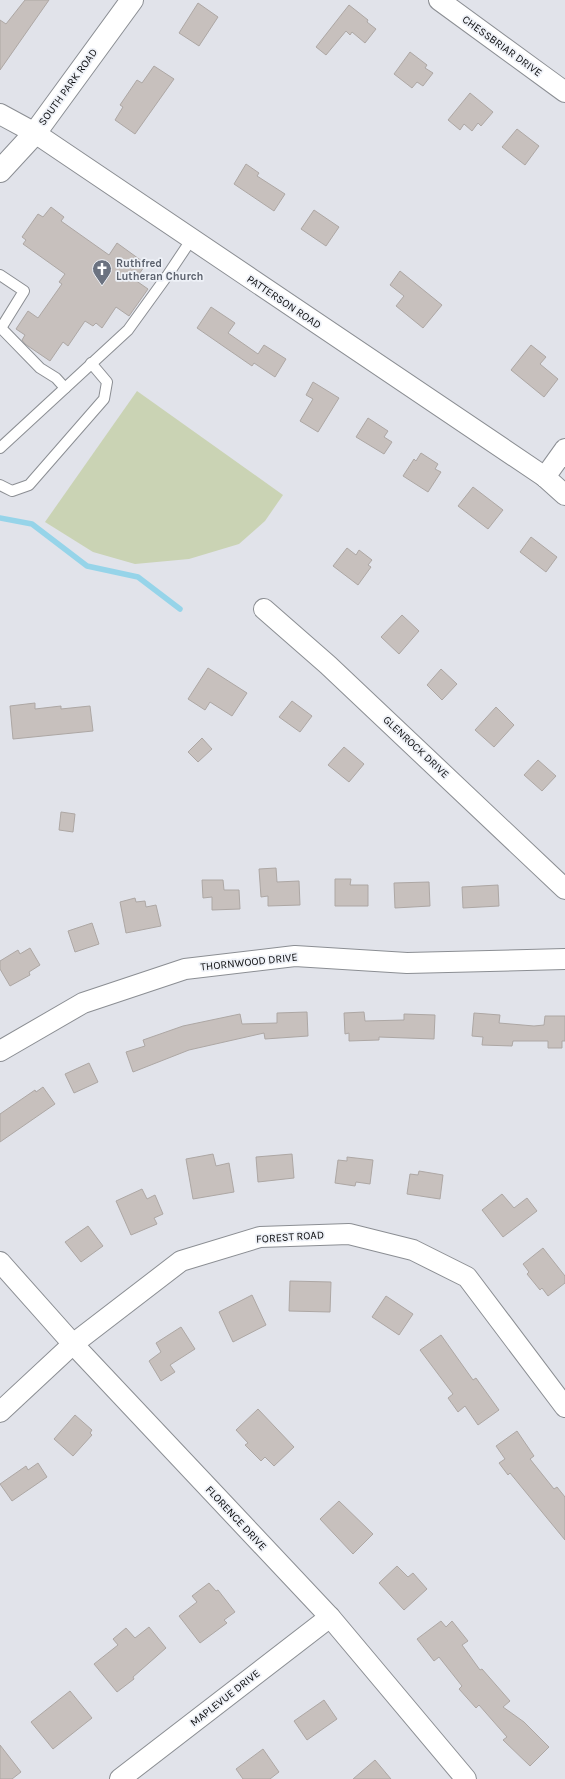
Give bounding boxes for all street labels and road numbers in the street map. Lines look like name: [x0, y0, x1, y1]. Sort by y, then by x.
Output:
street label: CHESSBRIAR DRIVE: [460, 13, 544, 79]
street label: SOUTH PARK ROAD: [36, 46, 100, 128]
street label: PATTERSON ROAD: [244, 272, 324, 332]
street label: GLENROCK DRIVE: [380, 713, 452, 781]
street label: THORNWOOD DRIVE: [200, 950, 298, 974]
street label: FOREST ROAD: [256, 1228, 324, 1246]
street label: FLORENCE DRIVE: [203, 1483, 269, 1553]
street label: MAPLEVUE DRIVE: [188, 1667, 262, 1729]

